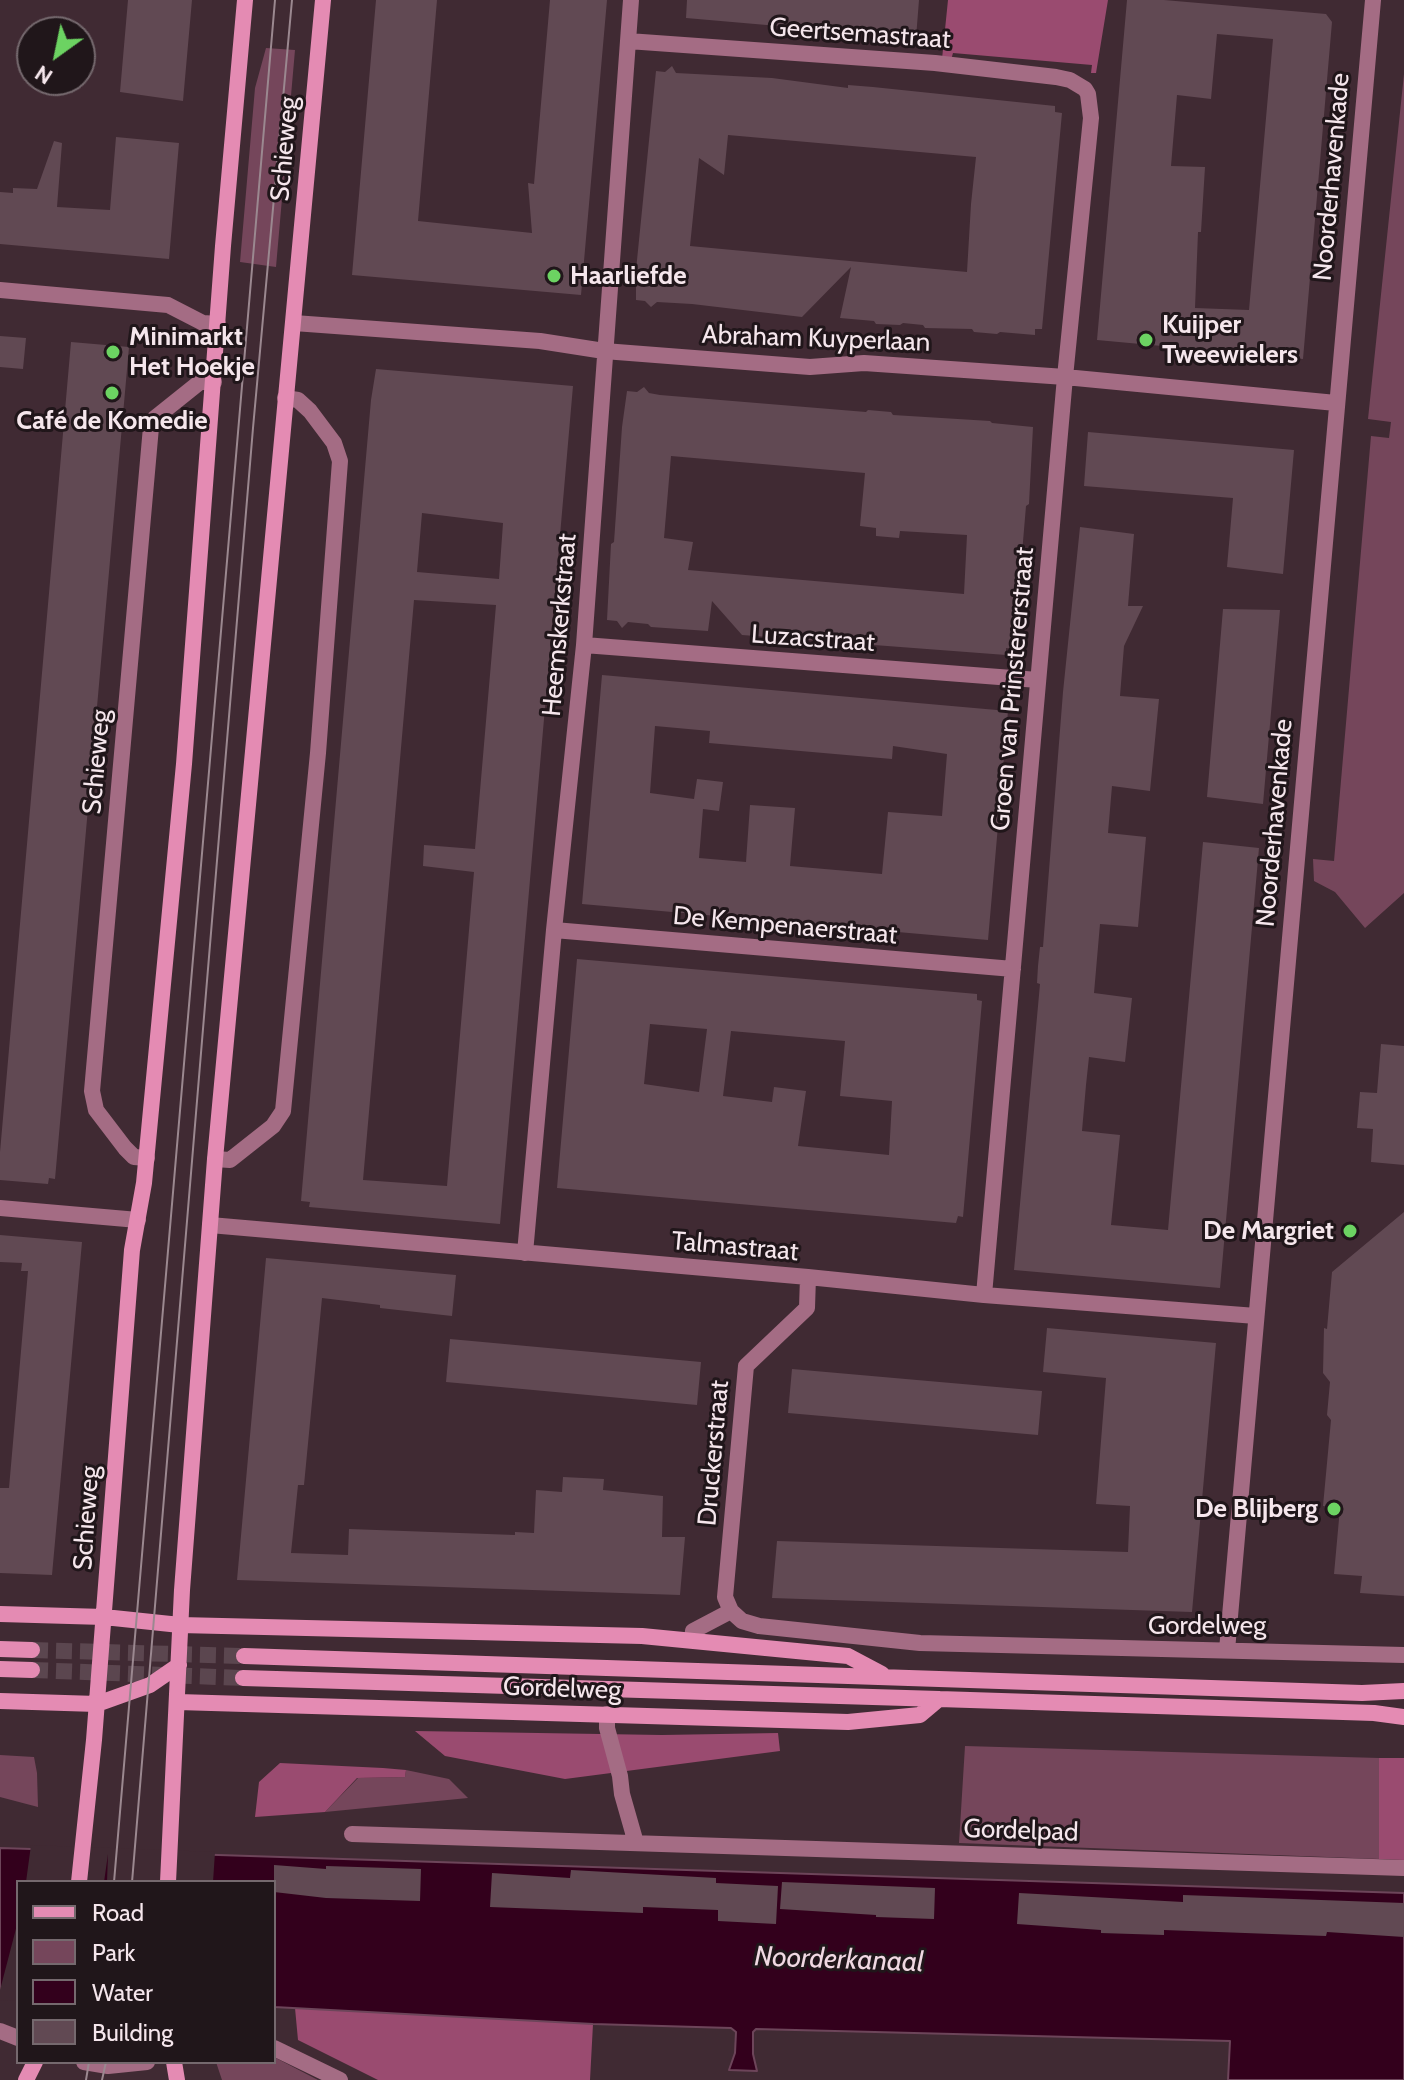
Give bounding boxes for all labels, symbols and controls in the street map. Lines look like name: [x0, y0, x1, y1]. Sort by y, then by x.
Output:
street label: Geertsemastraat: [768, 12, 952, 56]
north arrow: [16, 16, 96, 96]
text: N: [30, 59, 58, 90]
street label: Noorderhavenkade: [1307, 72, 1357, 282]
street label: Schieweg: [265, 95, 305, 203]
place label: Haarliefde: [570, 260, 687, 292]
marker: Haarliefde: [545, 267, 563, 285]
place label: Kuijper Tweewielers: [1162, 309, 1298, 370]
street label: Abraham Kuyperlaan: [701, 319, 931, 359]
place label: Minimarkt Het Hoekje: [129, 321, 255, 382]
marker: Kuijper Tweewielers: [1137, 331, 1155, 349]
marker: Minimarkt Het Hoekje: [104, 343, 122, 361]
marker: Café de Komedie: [103, 384, 121, 402]
place label: Café de Komedie: [16, 405, 208, 437]
street label: Heemskerkstraat: [536, 532, 584, 718]
street label: Groen van Prinstererstraat: [985, 546, 1041, 832]
street label: Luzacstraat: [750, 619, 876, 659]
street label: Schieweg: [77, 708, 117, 816]
street label: Noorderhavenkade: [1250, 718, 1300, 928]
street label: De Kempenaerstraat: [671, 901, 899, 951]
place label: De Margriet: [1203, 1215, 1334, 1247]
marker: De Margriet: [1341, 1222, 1359, 1240]
street label: Talmastraat: [670, 1226, 800, 1268]
street label: Druckerstraat: [692, 1379, 736, 1527]
street label: Schieweg: [68, 1465, 106, 1571]
place label: De Blijberg: [1195, 1493, 1318, 1525]
marker: De Blijberg: [1325, 1500, 1343, 1518]
street label: Gordelweg: [1148, 1610, 1266, 1642]
street label: Gordelweg: [502, 1671, 622, 1707]
street label: Gordelpad: [963, 1813, 1079, 1849]
legend: [16, 1880, 276, 2064]
text: Road: [92, 1898, 144, 1927]
text: Park: [92, 1938, 135, 1967]
water label: Noorderkanaal: [754, 1940, 924, 1980]
text: Water: [92, 1978, 153, 2007]
text: Building: [92, 2018, 173, 2047]

